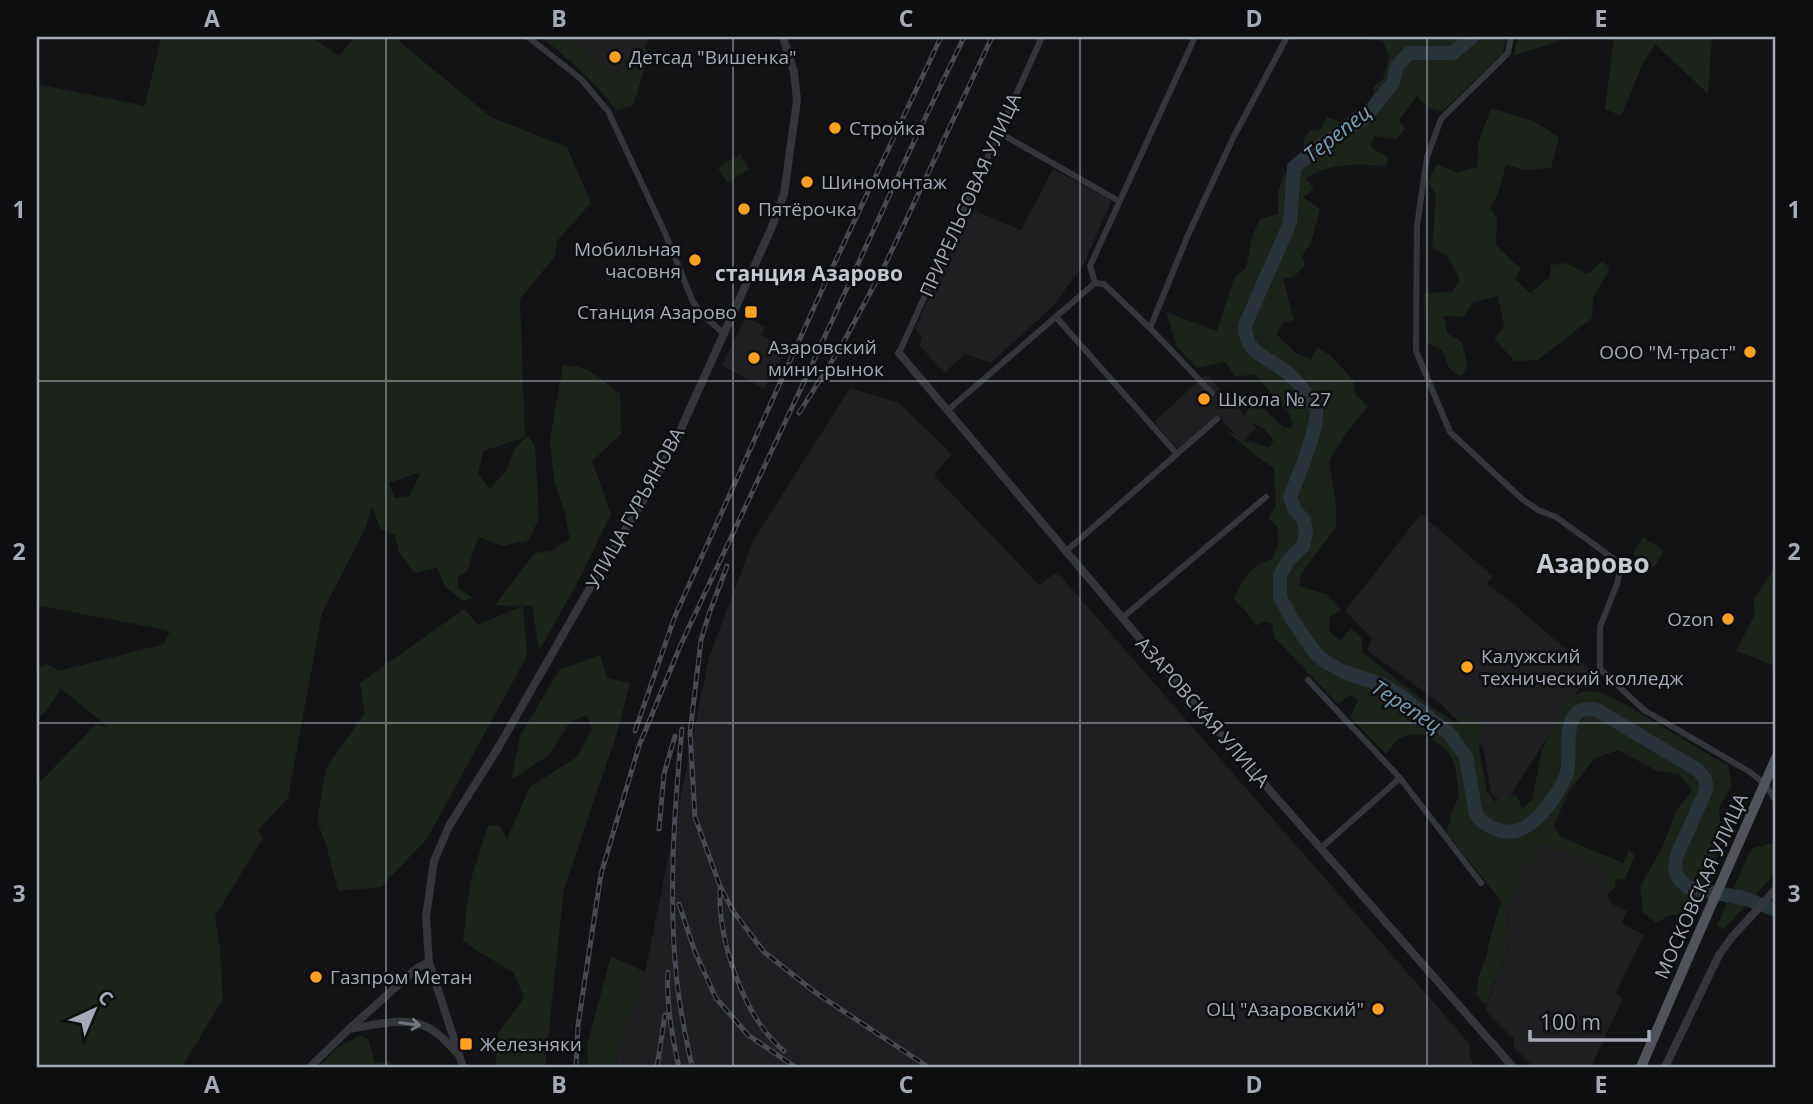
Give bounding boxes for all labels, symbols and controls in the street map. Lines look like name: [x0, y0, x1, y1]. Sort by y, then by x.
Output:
text: A: [204, 2, 220, 34]
text: B: [551, 2, 567, 34]
text: C: [899, 2, 913, 34]
text: D: [1245, 2, 1263, 34]
text: E: [1595, 2, 1607, 34]
place label: Детсад "Вишенка": [629, 44, 797, 70]
marker: Детсад "Вишенка": [607, 49, 623, 65]
street label: ПРИРЕЛЬСОВАЯ УЛИЦА: [913, 89, 1027, 301]
water label: Терепец: [1297, 98, 1377, 168]
place label: Стройка: [849, 115, 925, 141]
marker: Стройка: [827, 120, 843, 136]
place label: Шиномонтаж: [821, 169, 947, 195]
marker: Шиномонтаж: [799, 174, 815, 190]
text: 1: [12, 193, 26, 225]
text: 1: [1787, 193, 1801, 225]
place label: Пятёрочка: [758, 196, 857, 222]
marker: Пятёрочка: [736, 201, 752, 217]
place label: Мобильная часовня: [574, 236, 681, 284]
marker: Мобильная часовня: [687, 252, 703, 268]
district label: станция Азарово: [715, 259, 903, 287]
place label: Станция Азарово: [577, 299, 737, 325]
marker: Станция Азарово: [743, 304, 759, 320]
place label: Азаровский мини-рынок: [768, 334, 884, 382]
place label: ООО "М-траст": [1599, 339, 1736, 365]
marker: ООО "М-траст": [1742, 344, 1758, 360]
marker: Азаровский мини-рынок: [746, 350, 762, 366]
place label: Школа № 27: [1218, 386, 1331, 412]
marker: Школа № 27: [1196, 391, 1212, 407]
street label: УЛИЦА ГУРЬЯНОВА: [580, 423, 690, 593]
text: 2: [12, 535, 26, 567]
text: 2: [1787, 535, 1801, 567]
district label: Азарово: [1536, 545, 1650, 581]
place label: Ozon: [1667, 606, 1714, 632]
marker: Ozon: [1720, 611, 1736, 627]
street label: АЗАРОВСКАЯ УЛИЦА: [1130, 631, 1276, 793]
place label: Калужский технический колледж: [1481, 643, 1683, 691]
marker: Калужский технический колледж: [1459, 659, 1475, 675]
water label: Терепец: [1366, 673, 1448, 739]
street label: МОСКОВСКАЯ УЛИЦА: [1648, 789, 1754, 983]
text: 3: [12, 877, 26, 909]
text: 3: [1787, 877, 1801, 909]
place label: Газпром Метан: [330, 964, 473, 990]
marker: Газпром Метан: [308, 969, 324, 985]
north arrow: [60, 974, 130, 1044]
text: С: [92, 984, 119, 1011]
place label: ОЦ "Азаровский": [1206, 996, 1364, 1022]
scale bar: [1530, 999, 1648, 1043]
marker: ОЦ "Азаровский": [1370, 1001, 1386, 1017]
text: 100 m: [1540, 1008, 1601, 1036]
one-way arrow: [398, 1017, 421, 1030]
place label: Железняки: [480, 1031, 582, 1057]
marker: Железняки: [458, 1036, 474, 1052]
text: A: [204, 1068, 220, 1100]
text: B: [551, 1068, 567, 1100]
text: C: [899, 1068, 913, 1100]
text: D: [1245, 1068, 1263, 1100]
text: E: [1595, 1068, 1607, 1100]

